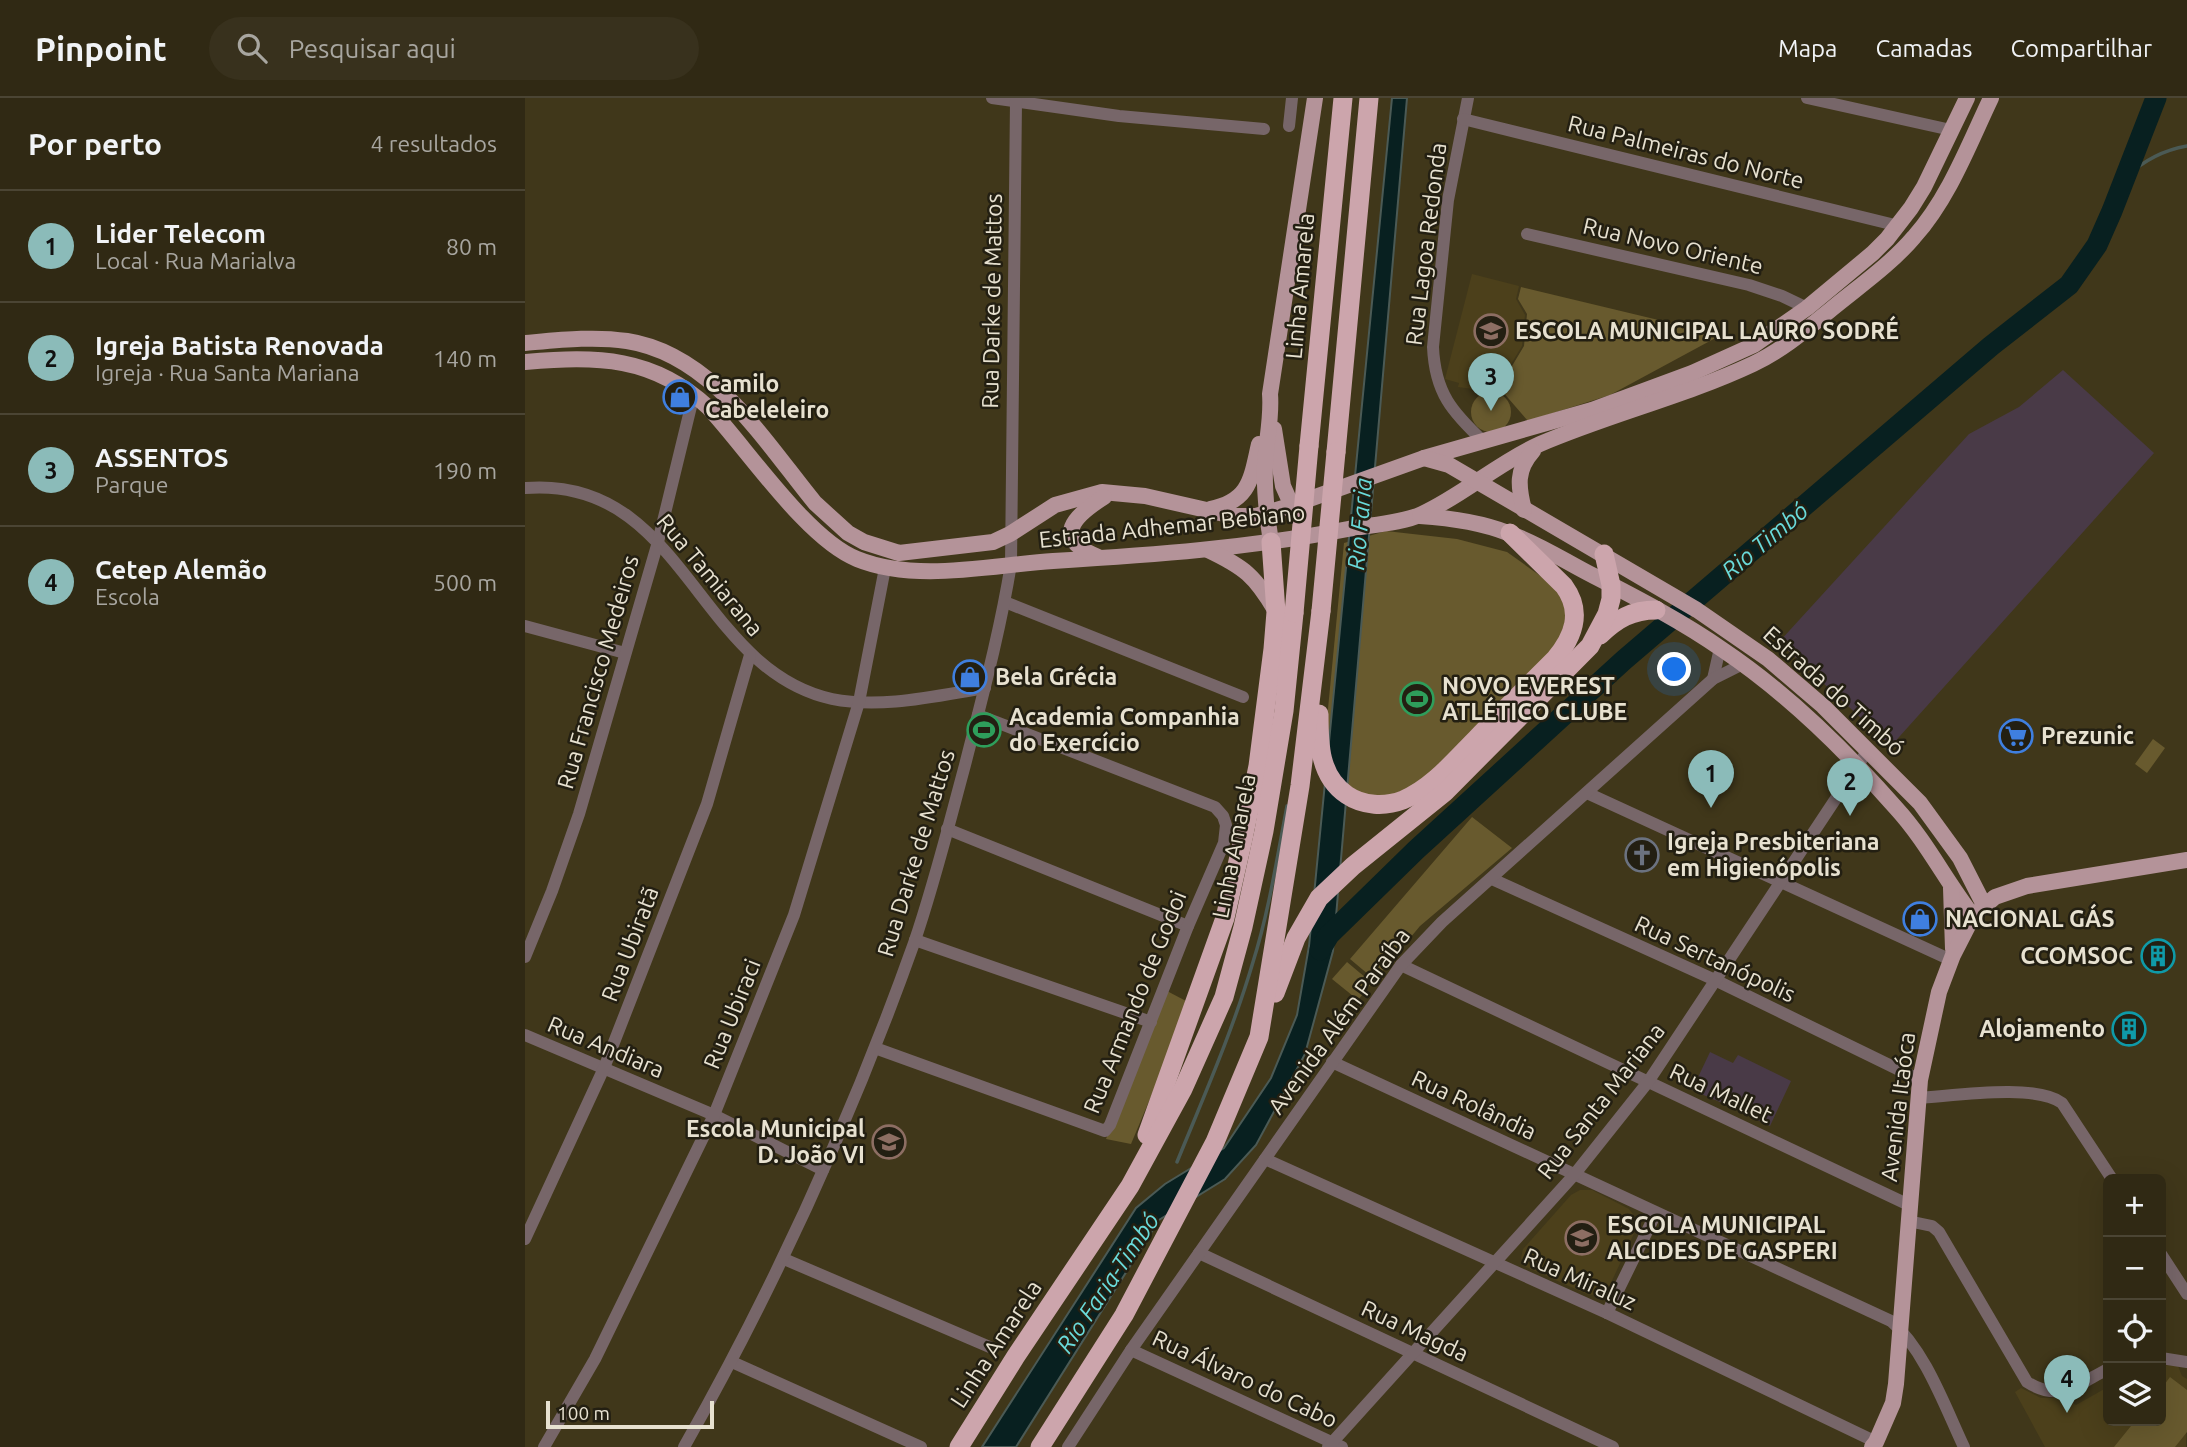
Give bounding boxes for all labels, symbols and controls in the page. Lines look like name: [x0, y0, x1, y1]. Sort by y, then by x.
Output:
search box: [209, 17, 699, 80]
icon: search: [233, 29, 271, 67]
text: Pinpoint: [35, 30, 167, 67]
text: Pesquisar aqui: [289, 34, 456, 63]
text: Mapa: [1778, 35, 1837, 62]
text: Camadas: [1875, 35, 1972, 62]
text: Compartilhar: [2010, 35, 2152, 62]
street label: Rua Palmeiras do Norte: [1566, 110, 1807, 193]
text: Por perto: [28, 127, 162, 161]
text: 4 resultados: [371, 131, 497, 156]
street label: Rua Lagoa Redonda: [1401, 141, 1450, 347]
street label: Rua Darke de Mattos: [977, 193, 1006, 409]
street label: Linha Amarela: [1281, 212, 1318, 360]
street label: Rua Novo Oriente: [1581, 213, 1766, 278]
text: Lider Telecom: [95, 219, 266, 248]
text: 1: [45, 234, 57, 259]
text: 80 m: [446, 234, 497, 259]
text: Local · Rua Marialva: [95, 248, 296, 273]
school or university icon: ESCOLA MUNICIPAL LAURO SODRÉ: [1472, 312, 1510, 350]
place label: ESCOLA MUNICIPAL LAURO SODRÉ: [1515, 315, 1899, 343]
text: Igreja Batista Renovada: [95, 331, 384, 360]
text: 2: [45, 346, 57, 371]
text: 140 m: [433, 346, 497, 371]
pin: 3: [1468, 353, 1514, 411]
text: Igreja · Rua Santa Mariana: [95, 360, 360, 385]
place label: Camilo Cabeleleiro: [705, 371, 829, 422]
shop icon: Camilo Cabeleleiro: [661, 378, 699, 416]
text: ASSENTOS: [95, 443, 228, 472]
text: 3: [45, 458, 57, 483]
text: 190 m: [433, 458, 497, 483]
text: Parque: [95, 472, 168, 497]
water label: Rio Faria: [1342, 477, 1377, 571]
water label: Rio Timbó: [1716, 497, 1813, 584]
street label: Estrada Adhemar Bebiano: [1038, 499, 1306, 552]
street label: Rua Tamiarana: [652, 509, 768, 641]
street label: Rua Francisco Medeiros: [552, 552, 643, 792]
text: Cetep Alemão: [95, 555, 267, 584]
text: 4: [45, 570, 57, 595]
text: 500 m: [433, 570, 497, 595]
text: Escola: [95, 584, 160, 609]
street label: Estrada do Timbó: [1759, 621, 1910, 760]
your location: [1657, 652, 1691, 686]
shop icon: Bela Grécia: [951, 658, 989, 696]
place label: Bela Grécia: [995, 664, 1117, 689]
place label: NOVO EVEREST ATLÉTICO CLUBE: [1442, 673, 1627, 724]
sports icon: NOVO EVEREST ATLÉTICO CLUBE: [1398, 680, 1436, 718]
place label: Academia Companhia do Exercício: [1009, 704, 1240, 755]
sports icon: Academia Companhia do Exercício: [965, 711, 1003, 749]
supermarket icon: Prezunic: [1997, 717, 2035, 755]
place label: Prezunic: [2041, 723, 2134, 748]
street label: Rua Darke de Mattos: [872, 746, 959, 959]
pin: 1: [1688, 750, 1734, 808]
pin: 2: [1827, 758, 1873, 816]
street label: Linha Amarela: [1207, 772, 1260, 920]
place label: Igreja Presbiteriana em Higienópolis: [1667, 829, 1880, 880]
church icon: Igreja Presbiteriana em Higienópolis: [1623, 836, 1661, 874]
street label: Rua Ubiratã: [596, 883, 663, 1005]
street label: Rua Armando de Godoi: [1078, 887, 1191, 1117]
shop icon: NACIONAL GÁS: [1901, 900, 1939, 938]
place label: NACIONAL GÁS: [1945, 903, 2115, 931]
street label: Rua Sertanópolis: [1631, 910, 1799, 1007]
street label: Avenida Além Paraíba: [1263, 923, 1414, 1118]
building icon: CCOMSOC: [2139, 937, 2177, 975]
place label: CCOMSOC: [2020, 943, 2133, 968]
street label: Rua Ubiraci: [698, 955, 765, 1072]
building icon: Alojamento: [2110, 1010, 2148, 1048]
street label: Rua Andiara: [544, 1011, 668, 1082]
place label: Alojamento: [1979, 1016, 2105, 1041]
street label: Rua Santa Mariana: [1532, 1018, 1669, 1183]
street label: Avenida Itaóca: [1876, 1031, 1919, 1183]
street label: Rua Mallet: [1666, 1058, 1776, 1127]
street label: Rua Rolândia: [1408, 1065, 1540, 1144]
place label: Escola Municipal D. João VI: [686, 1116, 865, 1167]
school or university icon: Escola Municipal D. João VI: [870, 1123, 908, 1161]
map controls: [2103, 1174, 2166, 1426]
button: +: [2103, 1174, 2166, 1237]
water label: Rio Faria-Timbó: [1051, 1208, 1164, 1358]
place label: ESCOLA MUNICIPAL ALCIDES DE GASPERI: [1607, 1212, 1838, 1263]
school or university icon: ESCOLA MUNICIPAL ALCIDES DE GASPERI: [1563, 1219, 1601, 1257]
button: −: [2103, 1237, 2166, 1300]
street label: Rua Miraluz: [1520, 1243, 1640, 1314]
street label: Linha Amarela: [945, 1275, 1046, 1412]
street label: Rua Magda: [1358, 1295, 1473, 1366]
button: locate: [2103, 1300, 2166, 1363]
street label: Rua Álvaro do Cabo: [1149, 1324, 1342, 1432]
pin: 4: [2044, 1355, 2090, 1413]
button: layers: [2103, 1363, 2166, 1426]
scale bar: [546, 1398, 714, 1430]
text: 100 m: [557, 1402, 610, 1424]

